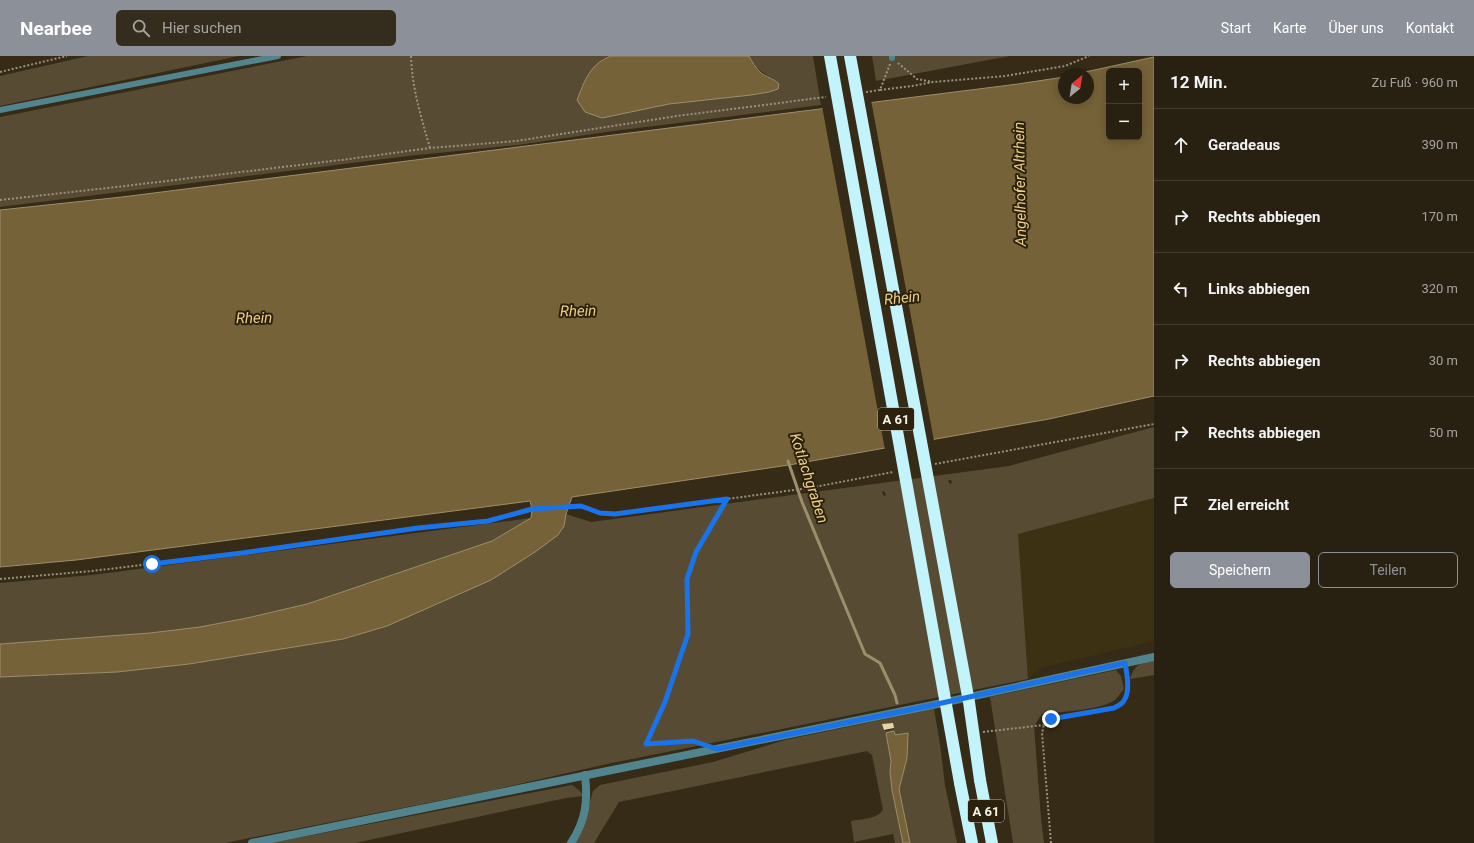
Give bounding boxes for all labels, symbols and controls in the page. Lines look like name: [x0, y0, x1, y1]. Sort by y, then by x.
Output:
search box: [116, 10, 396, 46]
text: Nearbee: [20, 17, 92, 40]
icon: search: [130, 17, 152, 39]
text: Hier suchen: [162, 19, 241, 37]
text: Start: [1221, 20, 1251, 36]
text: Karte: [1273, 20, 1307, 36]
text: Über uns: [1329, 20, 1384, 36]
text: Kontakt: [1406, 20, 1454, 36]
north arrow: [1058, 68, 1094, 104]
map controls: [1106, 68, 1142, 140]
button: +: [1106, 68, 1142, 104]
text: 12 Min.: [1170, 72, 1228, 92]
text: Zu Fuß · 960 m: [1372, 75, 1458, 90]
button: −: [1106, 104, 1142, 140]
water label: Angelhofer Altrhein: [1010, 122, 1030, 247]
icon: ahead: [1170, 134, 1192, 156]
text: Geradeaus: [1208, 136, 1280, 154]
text: 390 m: [1421, 137, 1458, 152]
icon: right: [1170, 206, 1192, 228]
text: Rechts abbiegen: [1208, 208, 1321, 226]
text: 170 m: [1421, 209, 1458, 224]
icon: left: [1170, 278, 1192, 300]
text: Links abbiegen: [1208, 280, 1310, 298]
text: 320 m: [1421, 281, 1458, 296]
water label: Rhein: [883, 287, 921, 309]
water label: Rhein: [560, 302, 596, 320]
water label: Rhein: [236, 309, 272, 327]
icon: right: [1170, 350, 1192, 372]
text: Rechts abbiegen: [1208, 352, 1321, 370]
text: 30 m: [1429, 353, 1458, 368]
road number: A 61: [878, 408, 914, 430]
icon: right: [1170, 422, 1192, 444]
text: Rechts abbiegen: [1208, 424, 1321, 442]
text: 50 m: [1429, 425, 1458, 440]
water label: Kotlachgraben: [786, 431, 832, 525]
icon: arrive: [1170, 494, 1192, 516]
text: Ziel erreicht: [1208, 496, 1289, 514]
button: Speichern: [1170, 552, 1310, 588]
button: Teilen: [1318, 552, 1458, 588]
route start: [143, 555, 161, 573]
route end: [1042, 710, 1060, 728]
road number: A 61: [968, 800, 1004, 822]

